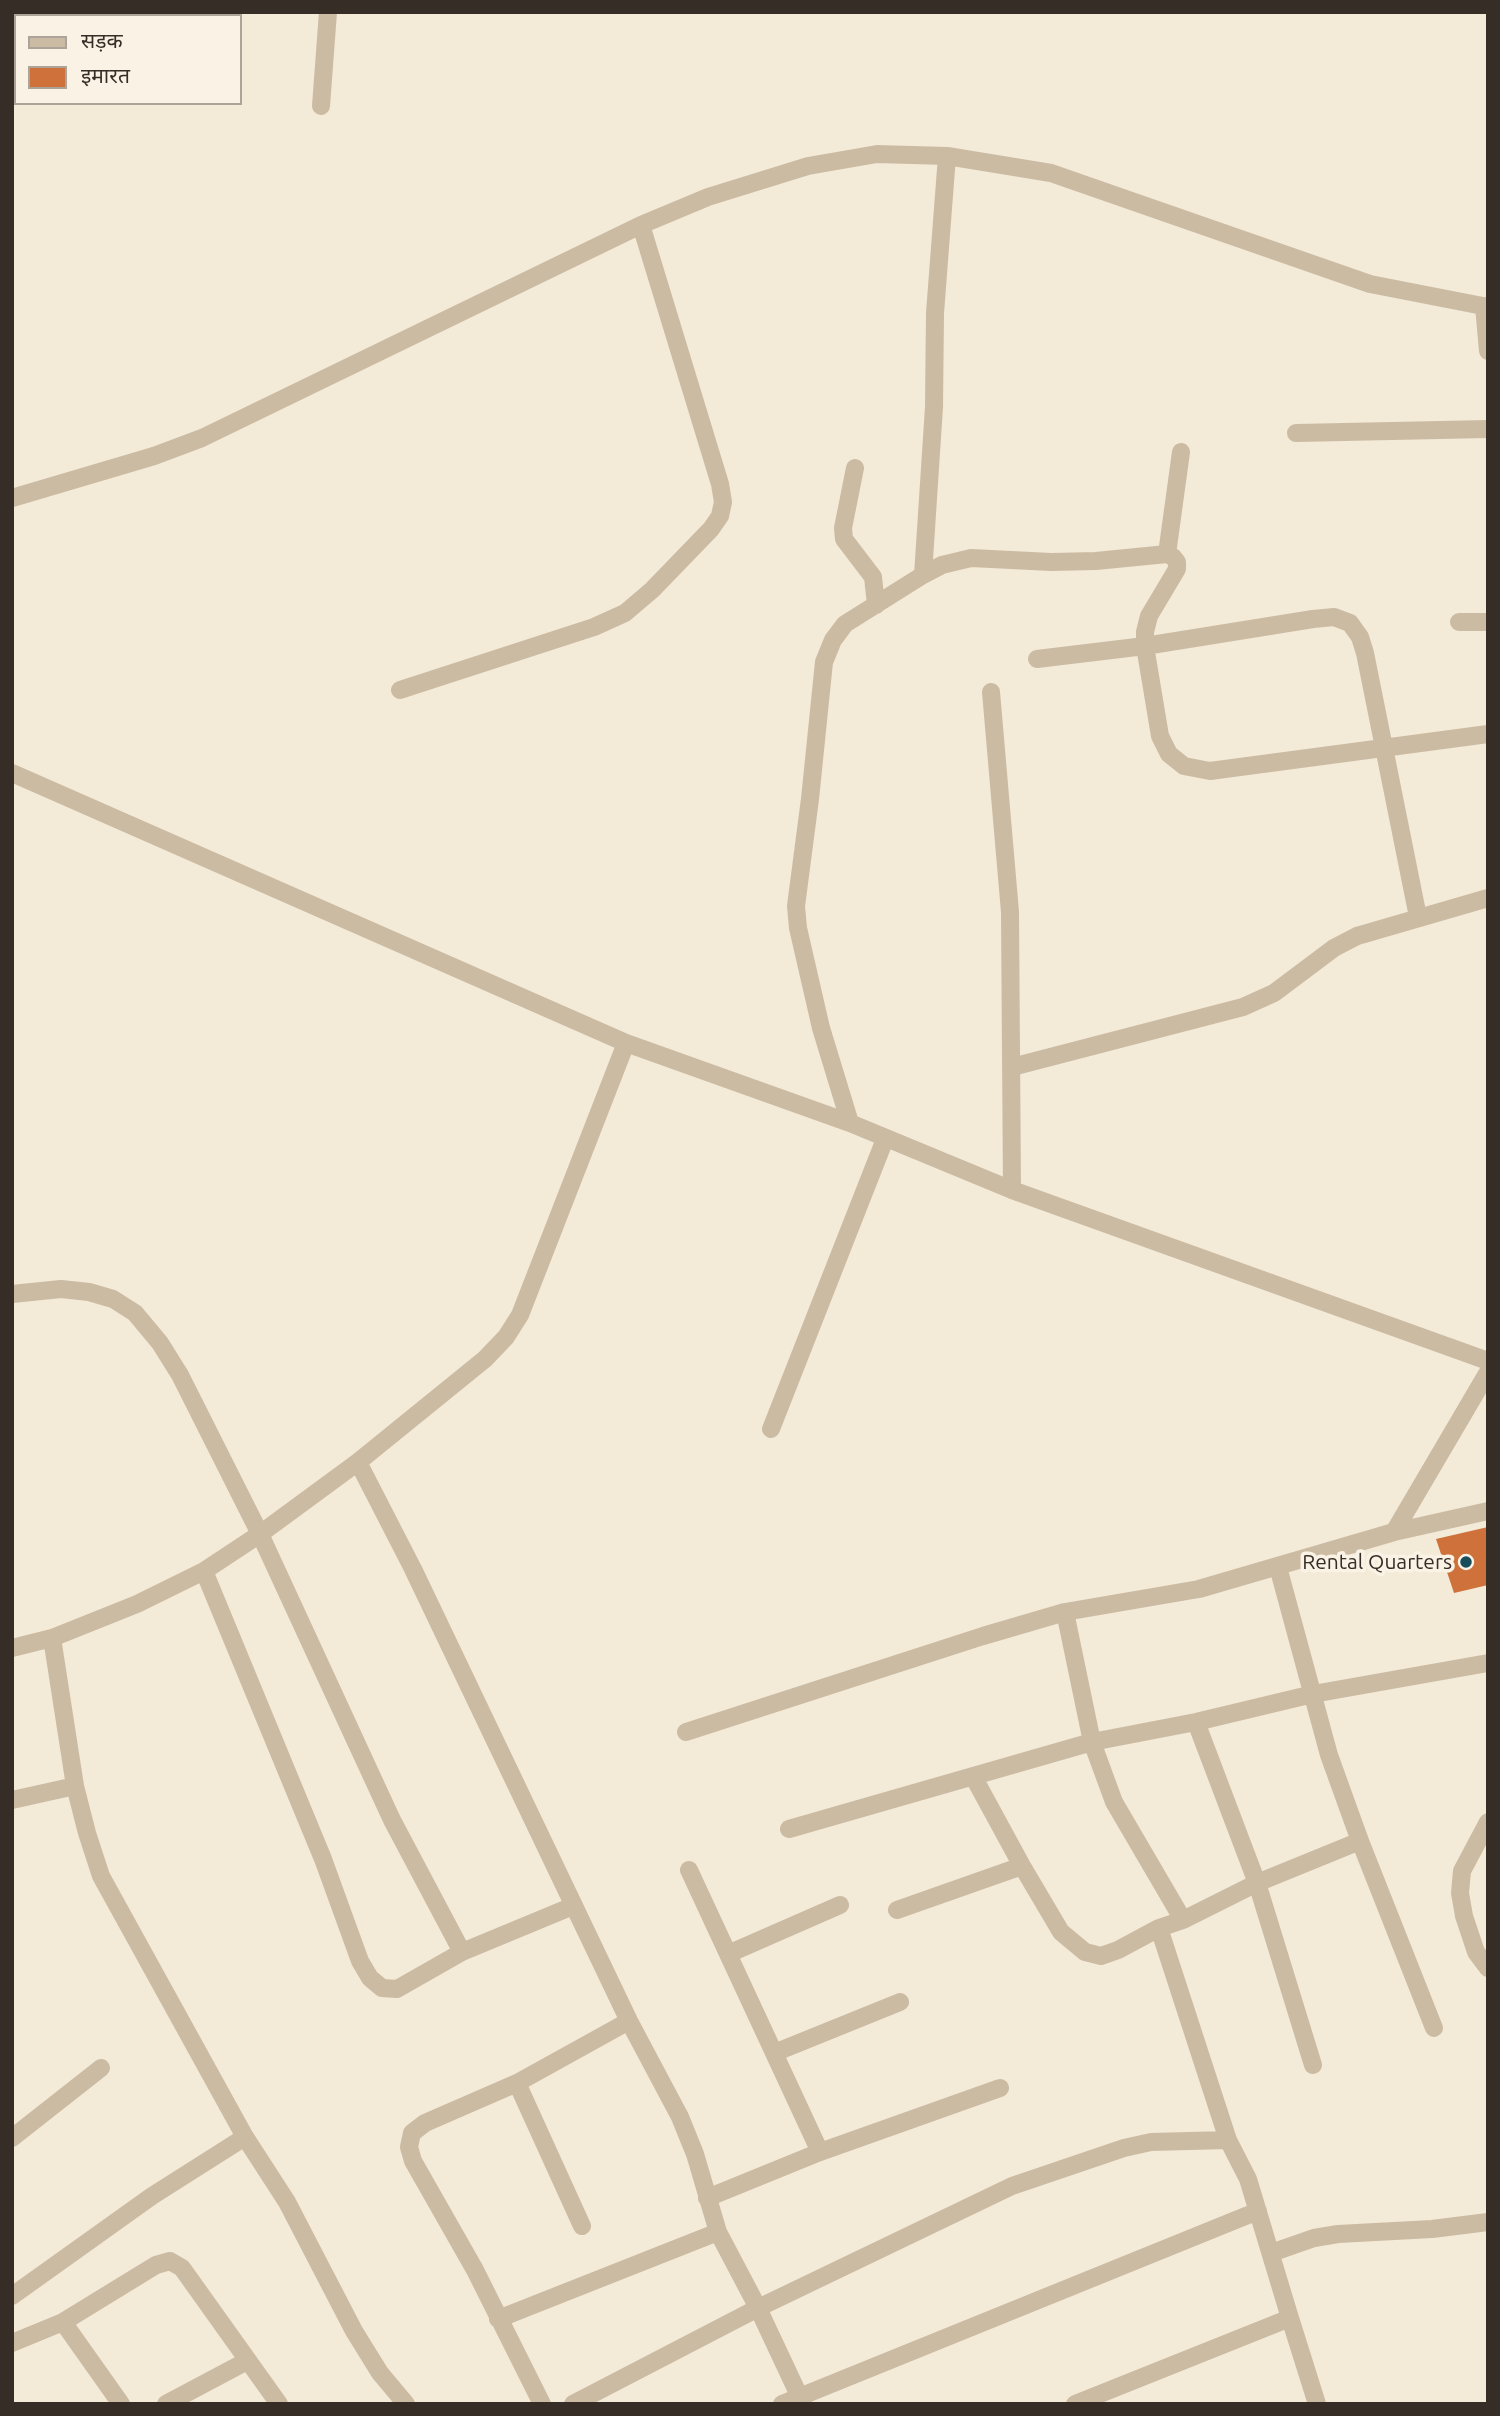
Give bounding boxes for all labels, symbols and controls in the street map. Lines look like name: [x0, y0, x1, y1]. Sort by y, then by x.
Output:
legend: [14, 14, 242, 105]
text: सड़क: [81, 28, 123, 52]
text: इमारत: [81, 63, 130, 87]
place label: Rental Quarters: [1302, 1549, 1452, 1575]
marker: Rental Quarters: [1458, 1554, 1474, 1570]

